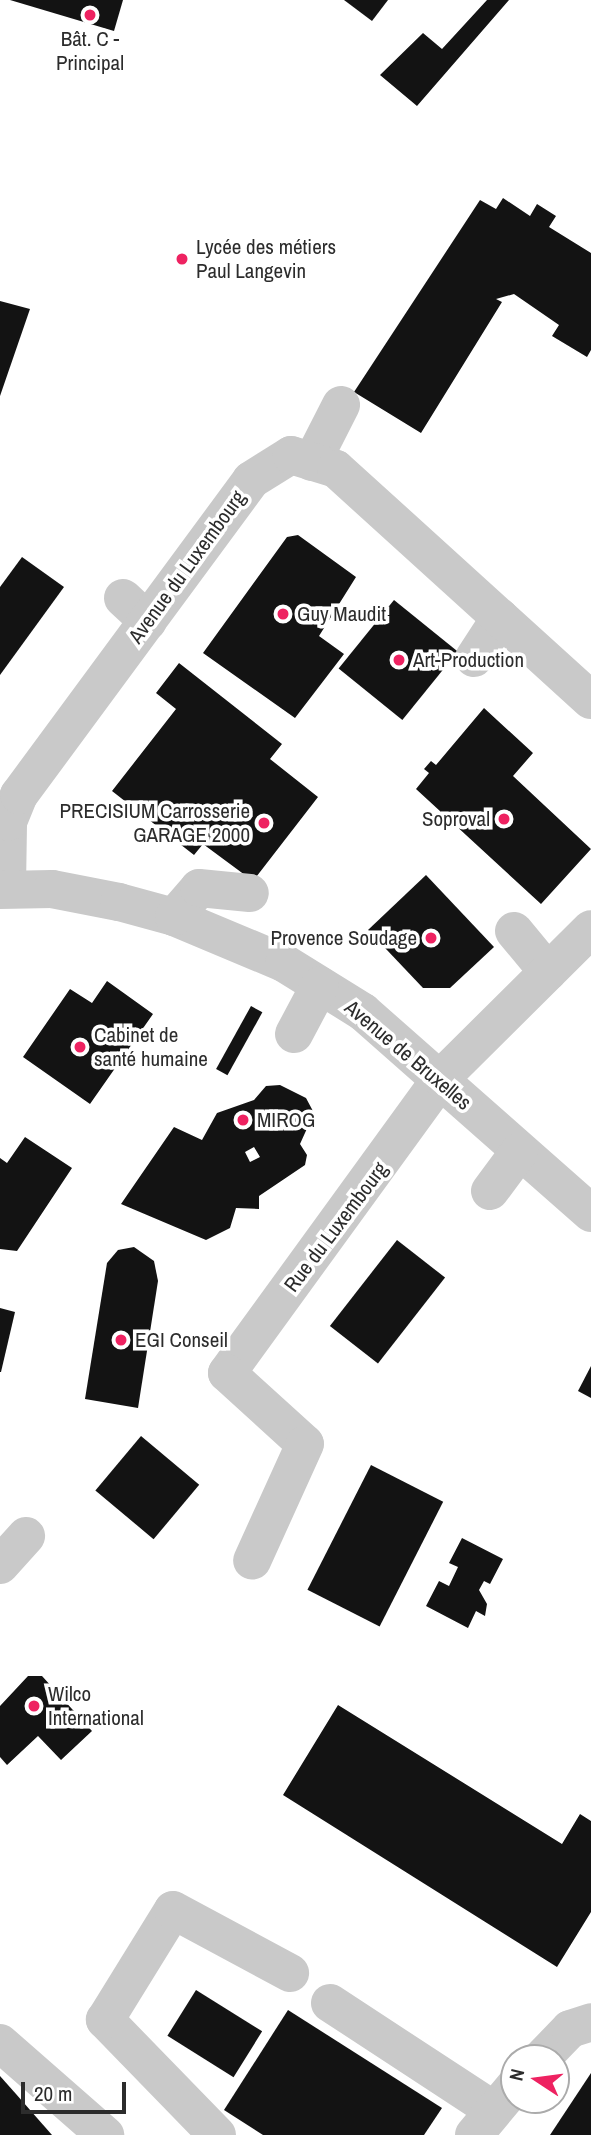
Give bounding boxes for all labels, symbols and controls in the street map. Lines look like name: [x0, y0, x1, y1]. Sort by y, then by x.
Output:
marker: Bât. C - Principal: [82, 7, 98, 23]
place label: Bât. C - Principal: [56, 26, 124, 76]
place label: Lycée des métiers Paul Langevin: [196, 234, 336, 284]
marker: Lycée des métiers Paul Langevin: [174, 251, 190, 267]
street label: Avenue du Luxembourg: [123, 486, 251, 648]
place label: Guy Maudit: [297, 601, 386, 627]
marker: Guy Maudit: [275, 606, 291, 622]
place label: Art-Production: [413, 647, 524, 673]
marker: Art-Production: [391, 652, 407, 668]
place label: PRECISIUM Carrosserie GARAGE 2000: [60, 798, 250, 848]
place label: Soproval: [422, 806, 490, 832]
marker: Soproval: [496, 811, 512, 827]
marker: PRECISIUM Carrosserie GARAGE 2000: [256, 815, 272, 831]
place label: Provence Soudage: [271, 925, 417, 951]
marker: Provence Soudage: [423, 930, 439, 946]
street label: Avenue de Bruxelles: [340, 995, 476, 1115]
place label: Cabinet de santé humaine: [94, 1022, 208, 1072]
marker: Cabinet de santé humaine: [72, 1039, 88, 1055]
place label: MIROG: [257, 1107, 315, 1133]
marker: MIROG: [235, 1112, 251, 1128]
street label: Rue du Luxembourg: [279, 1157, 393, 1297]
place label: EGI Conseil: [135, 1327, 228, 1353]
marker: EGI Conseil: [113, 1332, 129, 1348]
place label: Wilco International: [48, 1681, 144, 1731]
marker: Wilco International: [26, 1698, 42, 1714]
north arrow: [500, 2044, 570, 2114]
text: N: [503, 2066, 530, 2083]
scale bar: [24, 2068, 130, 2112]
text: 20 m: [34, 2079, 72, 2108]

